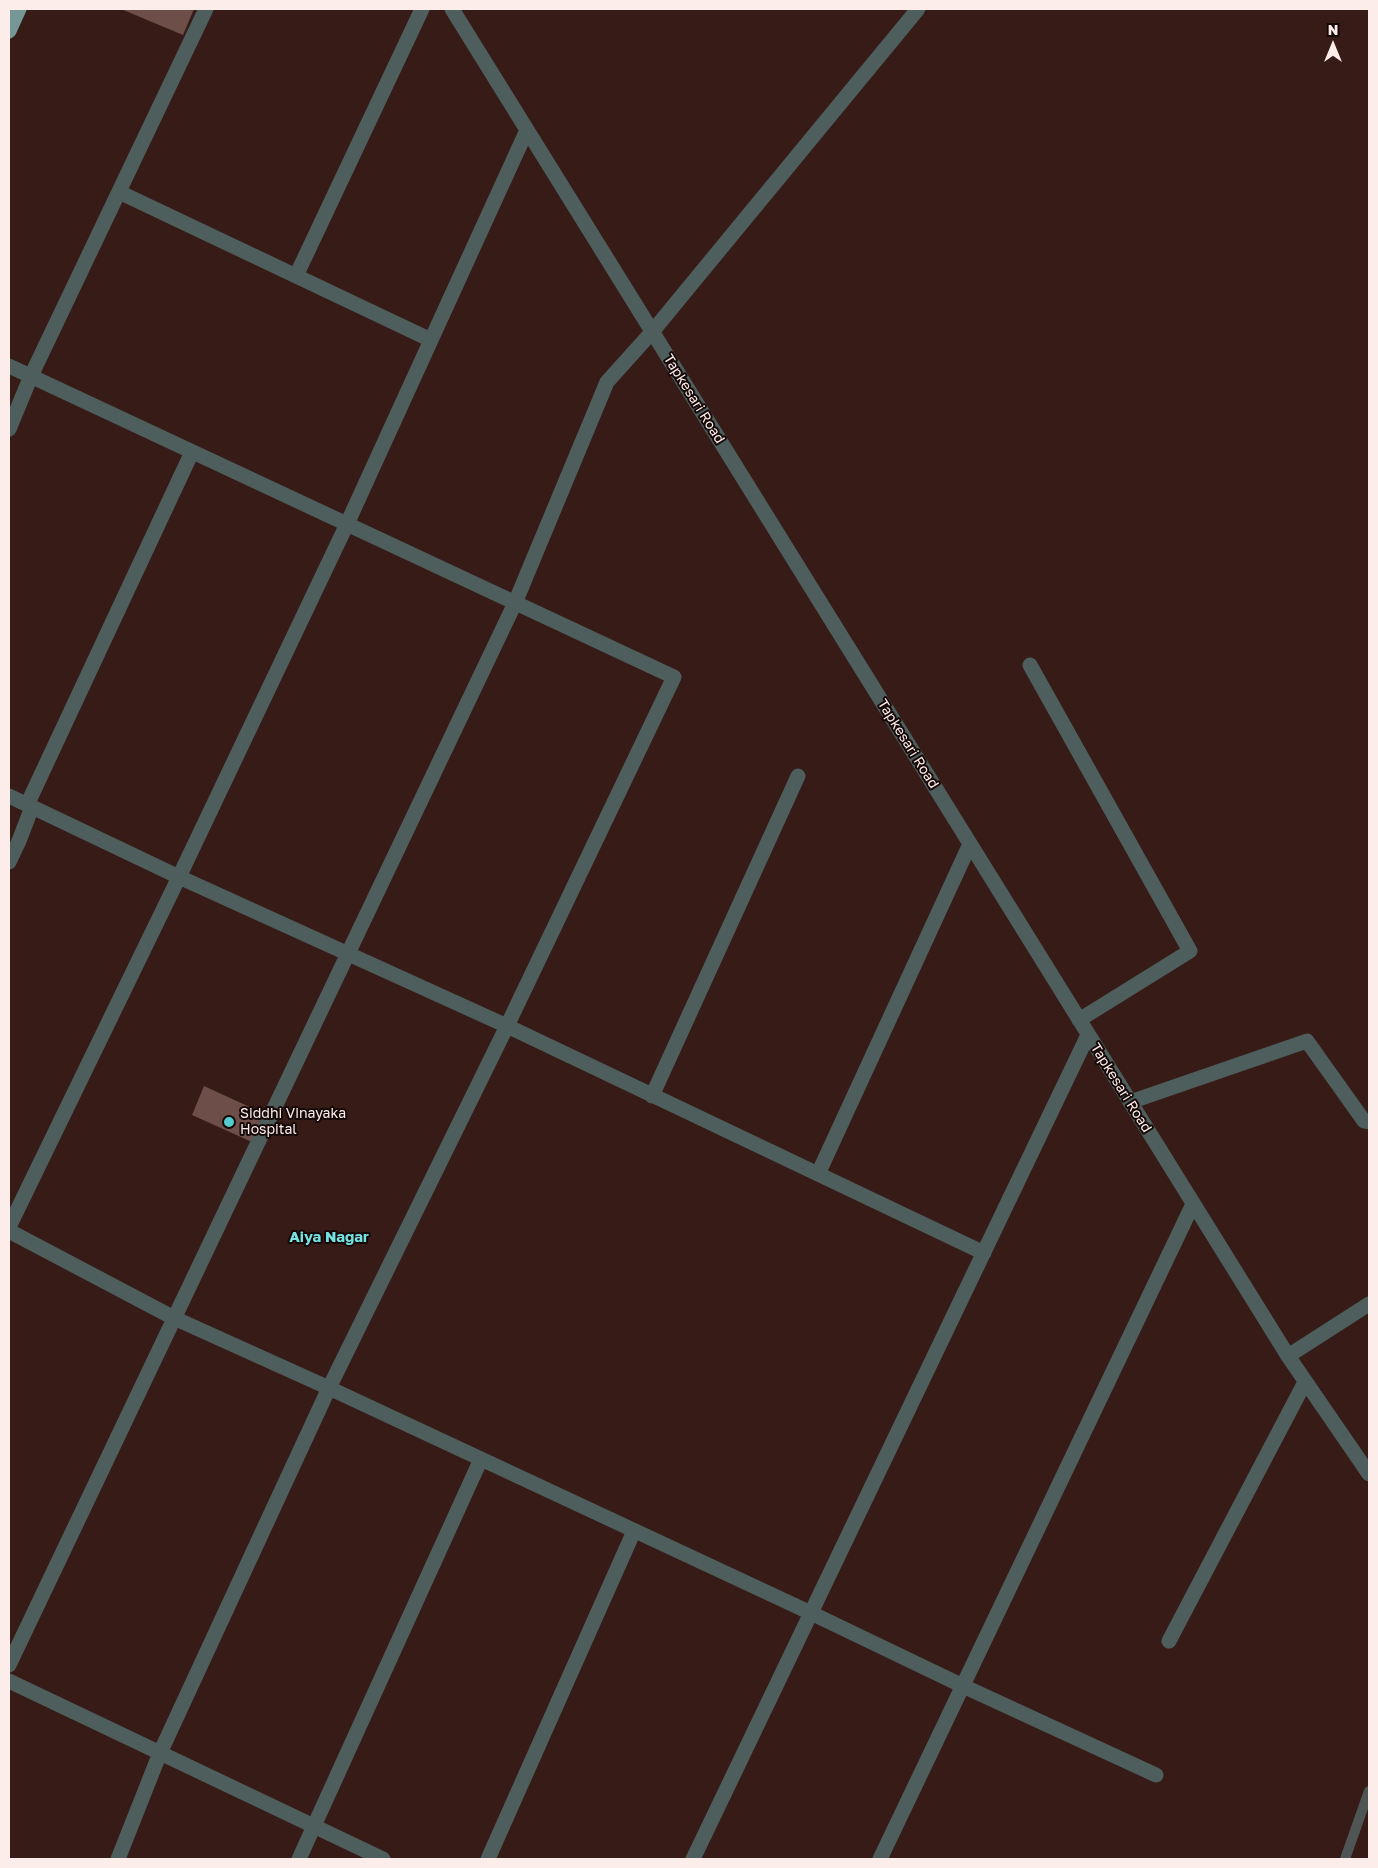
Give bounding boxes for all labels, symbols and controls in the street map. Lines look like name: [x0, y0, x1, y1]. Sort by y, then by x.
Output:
north arrow: [1308, 20, 1358, 70]
text: N: [1328, 21, 1338, 38]
street label: Tapkesari Road: [660, 351, 728, 447]
street label: Tapkesari Road: [874, 696, 942, 792]
street label: Tapkesari Road: [1087, 1040, 1155, 1136]
place label: Siddhi Vinayaka Hospital: [240, 1106, 346, 1138]
marker: Siddhi Vinayaka Hospital: [222, 1115, 236, 1129]
district label: Aiya Nagar: [289, 1228, 369, 1246]

